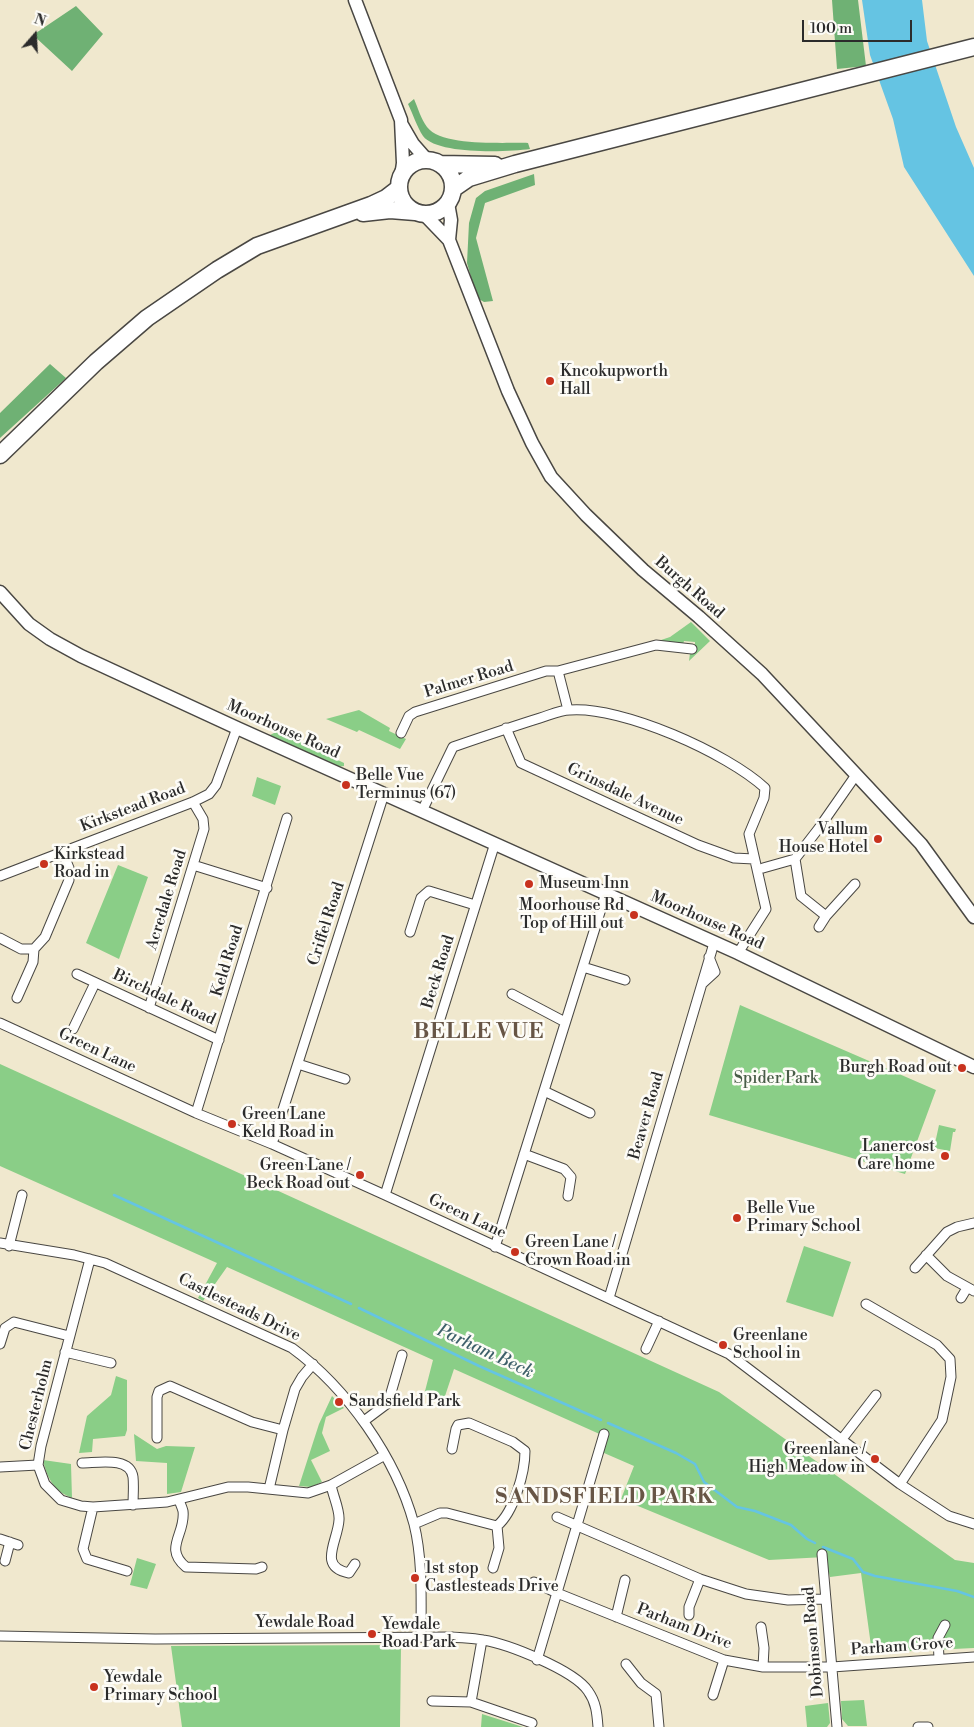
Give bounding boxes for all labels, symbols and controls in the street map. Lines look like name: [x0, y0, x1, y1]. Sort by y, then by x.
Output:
north arrow: [10, 10, 60, 60]
scale bar: [804, 10, 914, 42]
text: N: [32, 11, 48, 31]
text: 100 m: [810, 19, 852, 38]
place label: Kncokupworth Hall: [560, 362, 668, 400]
marker: Kncokupworth Hall: [544, 375, 556, 387]
street label: Burgh Road: [650, 553, 728, 623]
street label: Palmer Road: [422, 657, 516, 703]
street label: Moorhouse Road: [223, 696, 343, 764]
street label: Grinsdale Avenue: [563, 759, 687, 831]
place label: Belle Vue Terminus (67): [356, 766, 456, 804]
street label: Kirkstead Road: [78, 779, 188, 837]
marker: Belle Vue Terminus (67): [340, 779, 352, 791]
place label: Vallum House Hotel: [779, 820, 868, 858]
marker: Vallum House Hotel: [872, 833, 884, 845]
place label: Kirkstead Road in: [54, 845, 125, 883]
street label: Acredale Road: [143, 848, 191, 952]
marker: Kirkstead Road in: [38, 858, 50, 870]
place label: Museum Inn: [539, 874, 629, 894]
marker: Museum Inn: [523, 878, 535, 890]
street label: Criffel Road: [304, 880, 350, 968]
street label: Moorhouse Road: [647, 887, 767, 955]
place label: Moorhouse Rd Top of Hill out: [519, 896, 624, 934]
marker: Moorhouse Rd Top of Hill out: [628, 909, 640, 921]
street label: Keld Road: [208, 923, 248, 999]
street label: Beck Road: [419, 933, 459, 1011]
street label: Birchdale Road: [110, 966, 218, 1030]
district label: BELLE VUE: [412, 1020, 546, 1046]
street label: Green Lane: [55, 1025, 139, 1077]
place label: Burgh Road out: [840, 1058, 952, 1078]
marker: Burgh Road out: [956, 1062, 968, 1074]
park label: Spider Park: [734, 1069, 818, 1089]
street label: Beaver Road: [625, 1070, 669, 1162]
place label: Green Lane Keld Road in: [242, 1105, 334, 1143]
marker: Green Lane Keld Road in: [226, 1118, 238, 1130]
place label: Lanercost Care home: [857, 1137, 935, 1175]
marker: Lanercost Care home: [939, 1150, 951, 1162]
place label: Green Lane / Beck Road out: [247, 1156, 350, 1194]
marker: Green Lane / Beck Road out: [354, 1169, 366, 1181]
street label: Green Lane: [425, 1191, 509, 1243]
place label: Belle Vue Primary School: [747, 1199, 861, 1237]
marker: Belle Vue Primary School: [731, 1212, 743, 1224]
place label: Green Lane / Crown Road in: [525, 1233, 630, 1271]
marker: Green Lane / Crown Road in: [509, 1246, 521, 1258]
street label: Castlesteads Drive: [175, 1270, 303, 1346]
water label: Parham Beck: [433, 1320, 537, 1384]
place label: Greenlane School in: [733, 1326, 808, 1364]
marker: Greenlane School in: [717, 1339, 729, 1351]
street label: Chesterholm: [16, 1357, 58, 1453]
place label: Sandsfield Park: [349, 1392, 460, 1412]
marker: Sandsfield Park: [333, 1396, 345, 1408]
place label: Greenlane / High Meadow in: [749, 1440, 865, 1478]
marker: Greenlane / High Meadow in: [869, 1453, 881, 1465]
district label: SANDSFIELD PARK: [493, 1485, 717, 1511]
place label: 1st stop Castlesteads Drive: [425, 1559, 559, 1597]
marker: 1st stop Castlesteads Drive: [409, 1572, 421, 1584]
street label: Dobinson Road: [800, 1586, 828, 1698]
street label: Parham Drive: [634, 1600, 734, 1654]
street label: Yewdale Road: [256, 1613, 354, 1633]
place label: Yewdale Road Park: [382, 1615, 456, 1653]
marker: Yewdale Road Park: [366, 1628, 378, 1640]
street label: Parham Grove: [850, 1634, 954, 1660]
place label: Yewdale Primary School: [104, 1668, 218, 1706]
marker: Yewdale Primary School: [88, 1681, 100, 1693]

